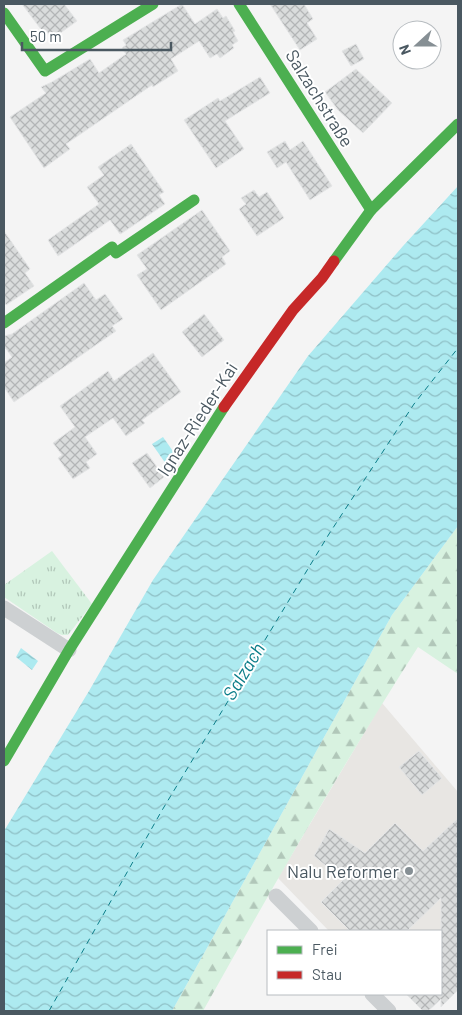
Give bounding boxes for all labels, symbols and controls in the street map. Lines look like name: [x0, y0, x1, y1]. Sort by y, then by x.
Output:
scale bar: [22, 20, 171, 52]
north arrow: [392, 20, 442, 70]
text: 50 m: [30, 27, 62, 45]
text: N: [395, 42, 414, 57]
street label: Salzachstraße: [281, 45, 359, 151]
street label: Ignaz-Rieder-Kai: [152, 358, 242, 480]
water label: Salzach: [217, 638, 269, 704]
place label: Nalu Reformer: [287, 860, 399, 882]
marker: Nalu Reformer: [403, 865, 415, 877]
legend: [267, 930, 442, 995]
text: Frei: [312, 940, 338, 958]
text: Stau: [312, 965, 342, 983]

